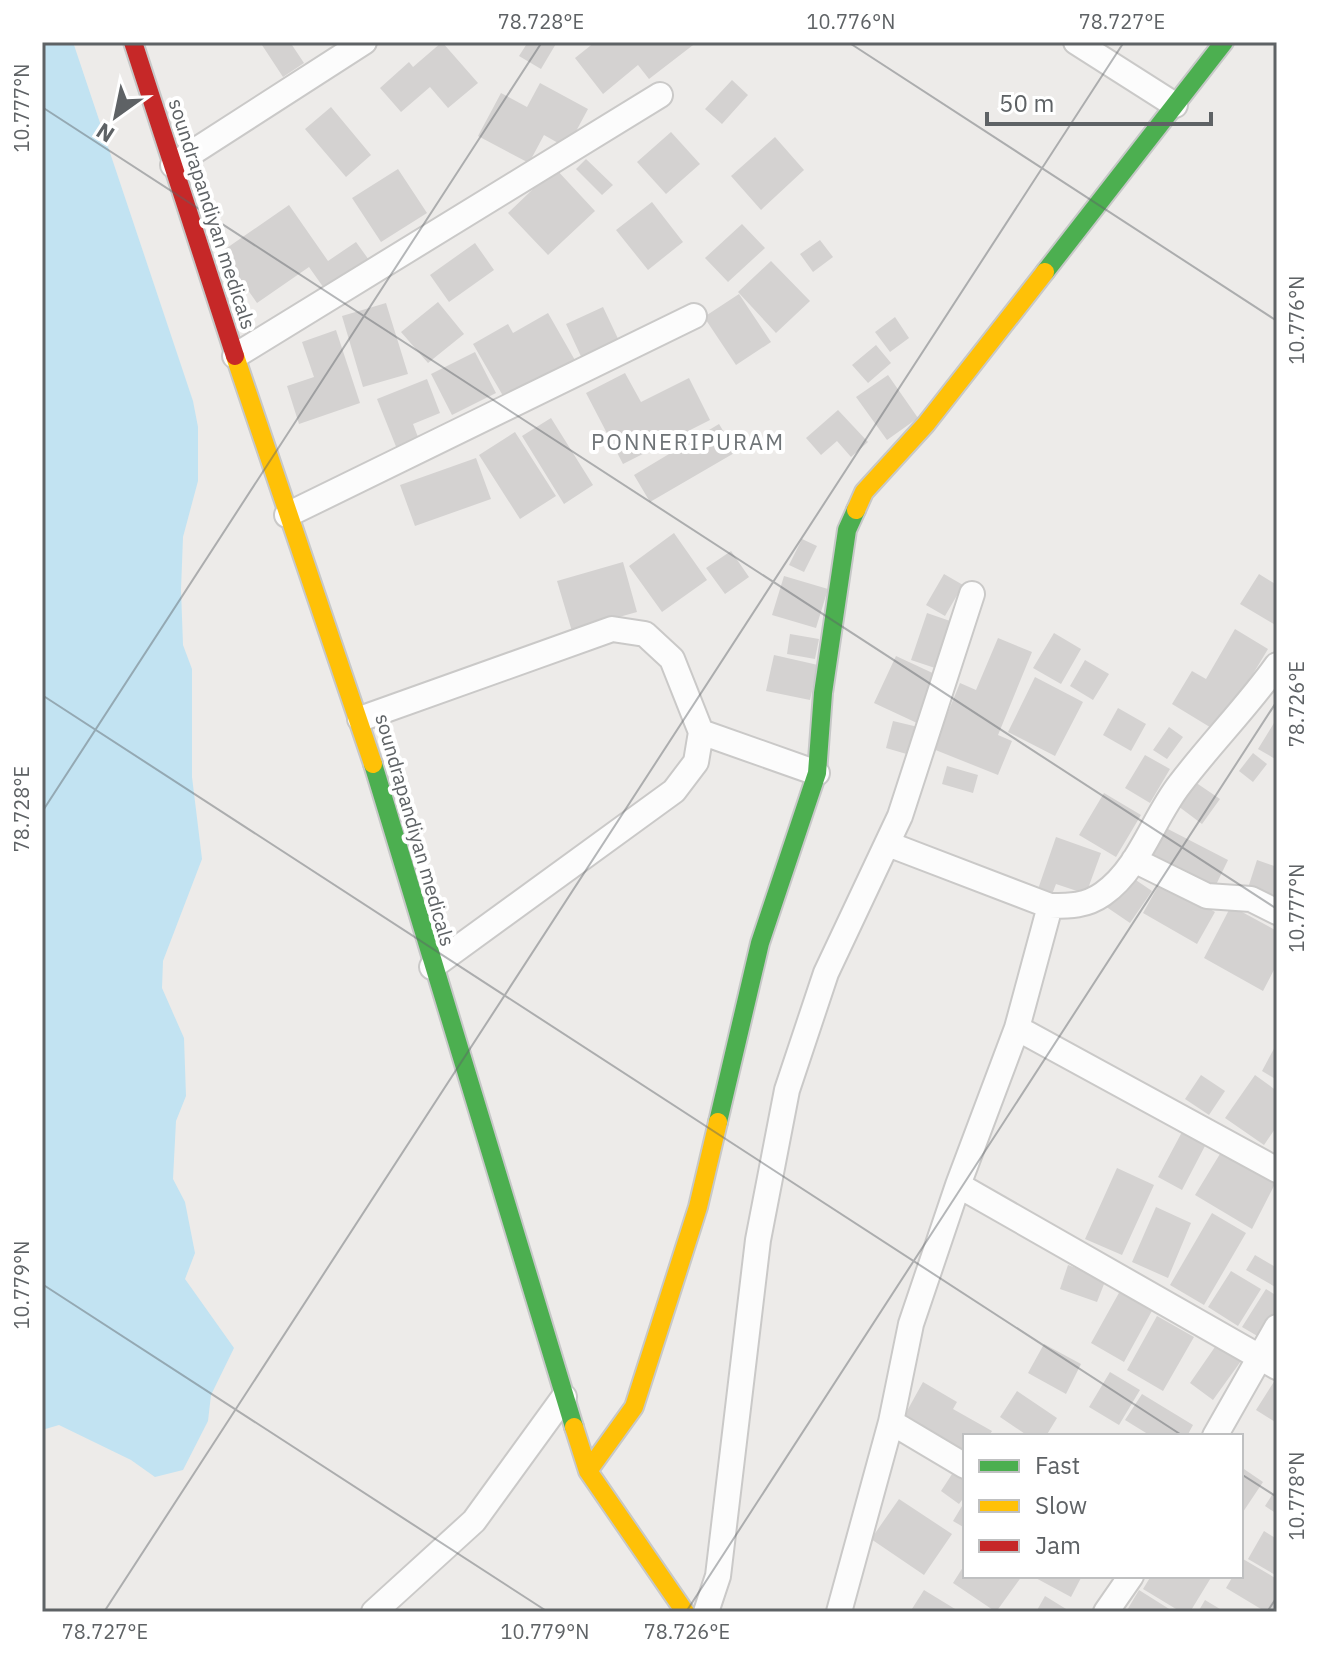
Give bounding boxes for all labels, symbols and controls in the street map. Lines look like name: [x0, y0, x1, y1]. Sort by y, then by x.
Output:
text: 78.728°E: [498, 8, 584, 35]
text: 10.776°N: [807, 8, 895, 35]
text: 78.727°E: [1079, 8, 1165, 35]
text: 10.777°N: [8, 64, 35, 152]
north arrow: [76, 76, 156, 156]
scale bar: [987, 76, 1211, 126]
text: 50 m: [999, 87, 1054, 119]
street label: soundrapandiyan medicals: [162, 95, 263, 333]
text: N: [90, 117, 119, 150]
text: 10.776°N: [1283, 276, 1310, 364]
district label: PONNERIPURAM: [591, 427, 785, 456]
text: 78.726°E: [1283, 661, 1310, 747]
street label: soundrapandiyan medicals: [369, 710, 462, 949]
text: 78.728°E: [8, 766, 35, 852]
text: 10.777°N: [1283, 864, 1310, 952]
text: 10.779°N: [8, 1241, 35, 1329]
legend: [963, 1434, 1243, 1578]
text: Fast: [1035, 1449, 1080, 1481]
text: 10.778°N: [1283, 1452, 1310, 1540]
text: Slow: [1035, 1489, 1087, 1521]
text: Jam: [1035, 1529, 1081, 1561]
text: 78.727°E: [62, 1618, 148, 1645]
text: 10.779°N: [501, 1618, 589, 1645]
text: 78.726°E: [644, 1618, 730, 1645]

